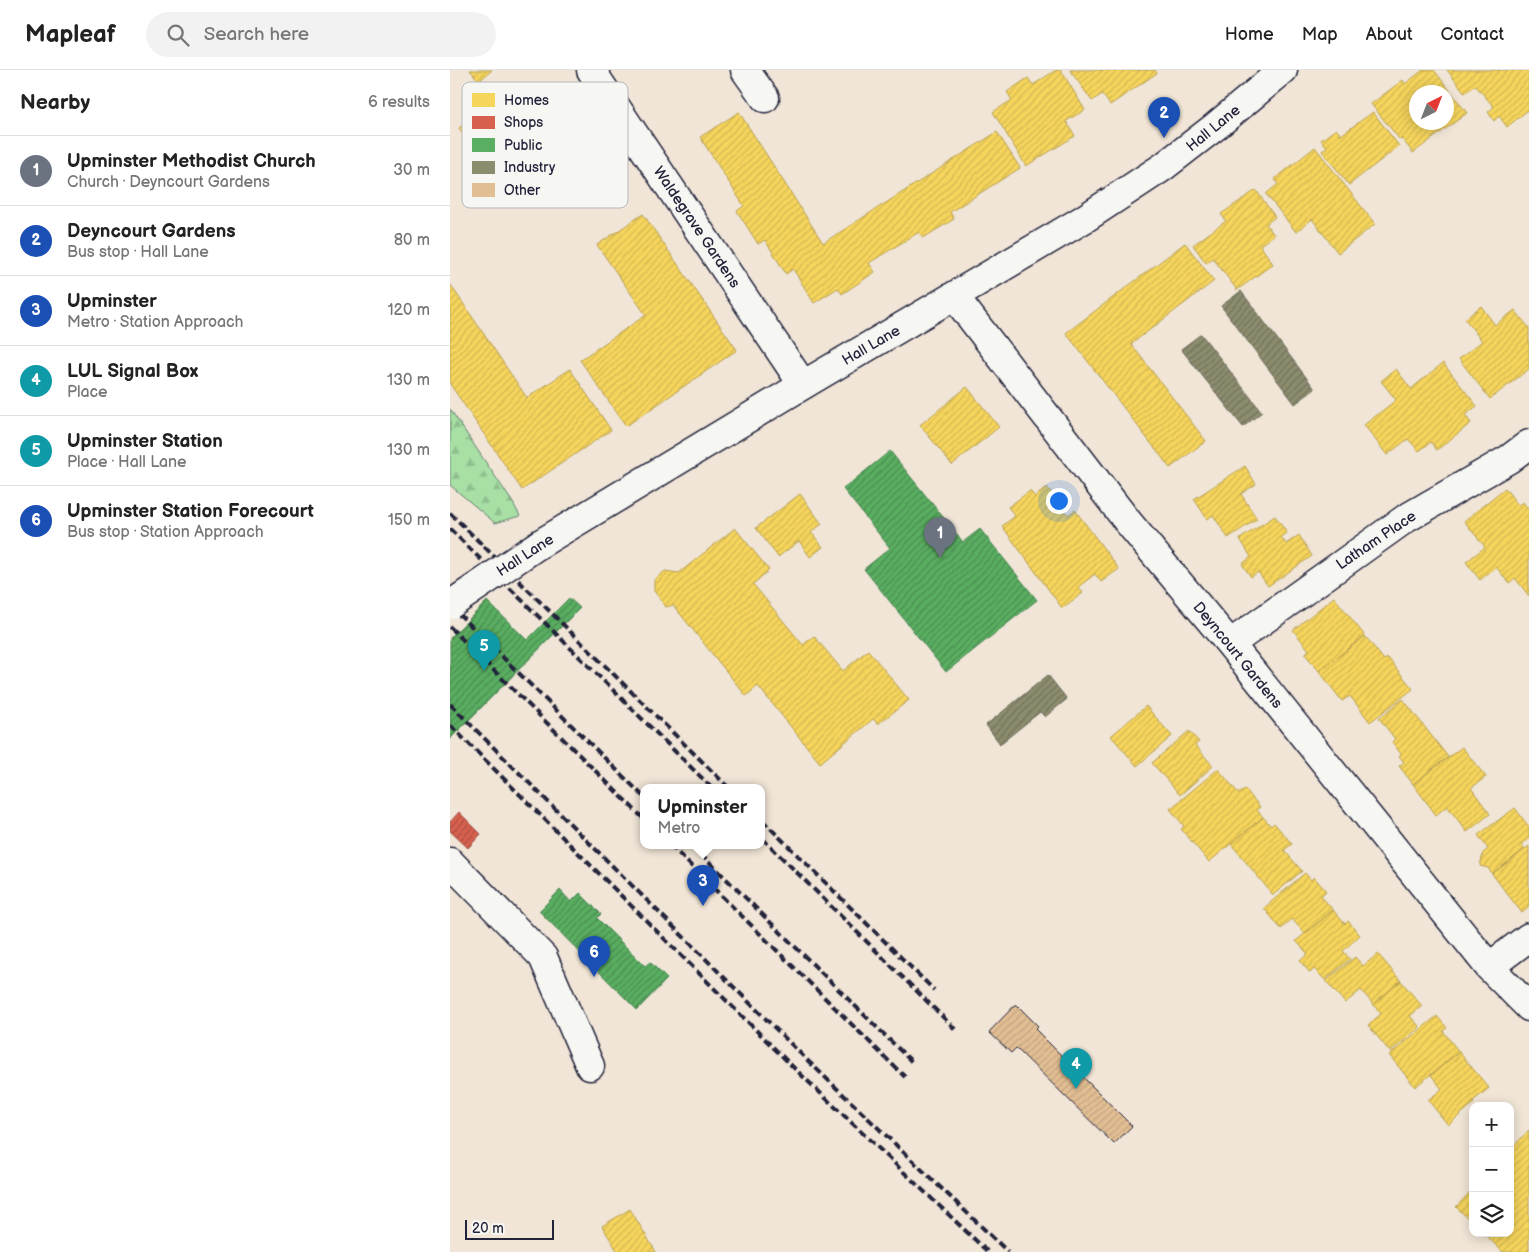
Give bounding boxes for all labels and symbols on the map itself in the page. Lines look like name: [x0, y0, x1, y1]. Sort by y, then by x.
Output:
legend: [462, 82, 628, 208]
north arrow: [1409, 85, 1454, 130]
text: Homes: [504, 92, 549, 109]
pin: 2: [1148, 97, 1180, 138]
street label: Hall Lane: [1182, 101, 1244, 156]
text: Shops: [504, 114, 543, 131]
text: Public: [504, 137, 542, 154]
text: Industry: [504, 159, 556, 176]
street label: Waldegrave Gardens: [649, 163, 745, 292]
text: Other: [504, 182, 541, 199]
street label: Hall Lane: [839, 321, 904, 370]
your location: [1046, 488, 1072, 514]
street label: Latham Place: [1333, 507, 1420, 574]
pin: 1: [924, 517, 956, 558]
street label: Hall Lane: [493, 530, 557, 581]
street label: Deyncourt Gardens: [1189, 598, 1287, 713]
pin: 5: [468, 630, 500, 671]
pin: 3: [687, 865, 719, 906]
pin: 6: [578, 936, 610, 977]
pin: 4: [1060, 1048, 1092, 1089]
scale bar: [465, 1217, 554, 1240]

